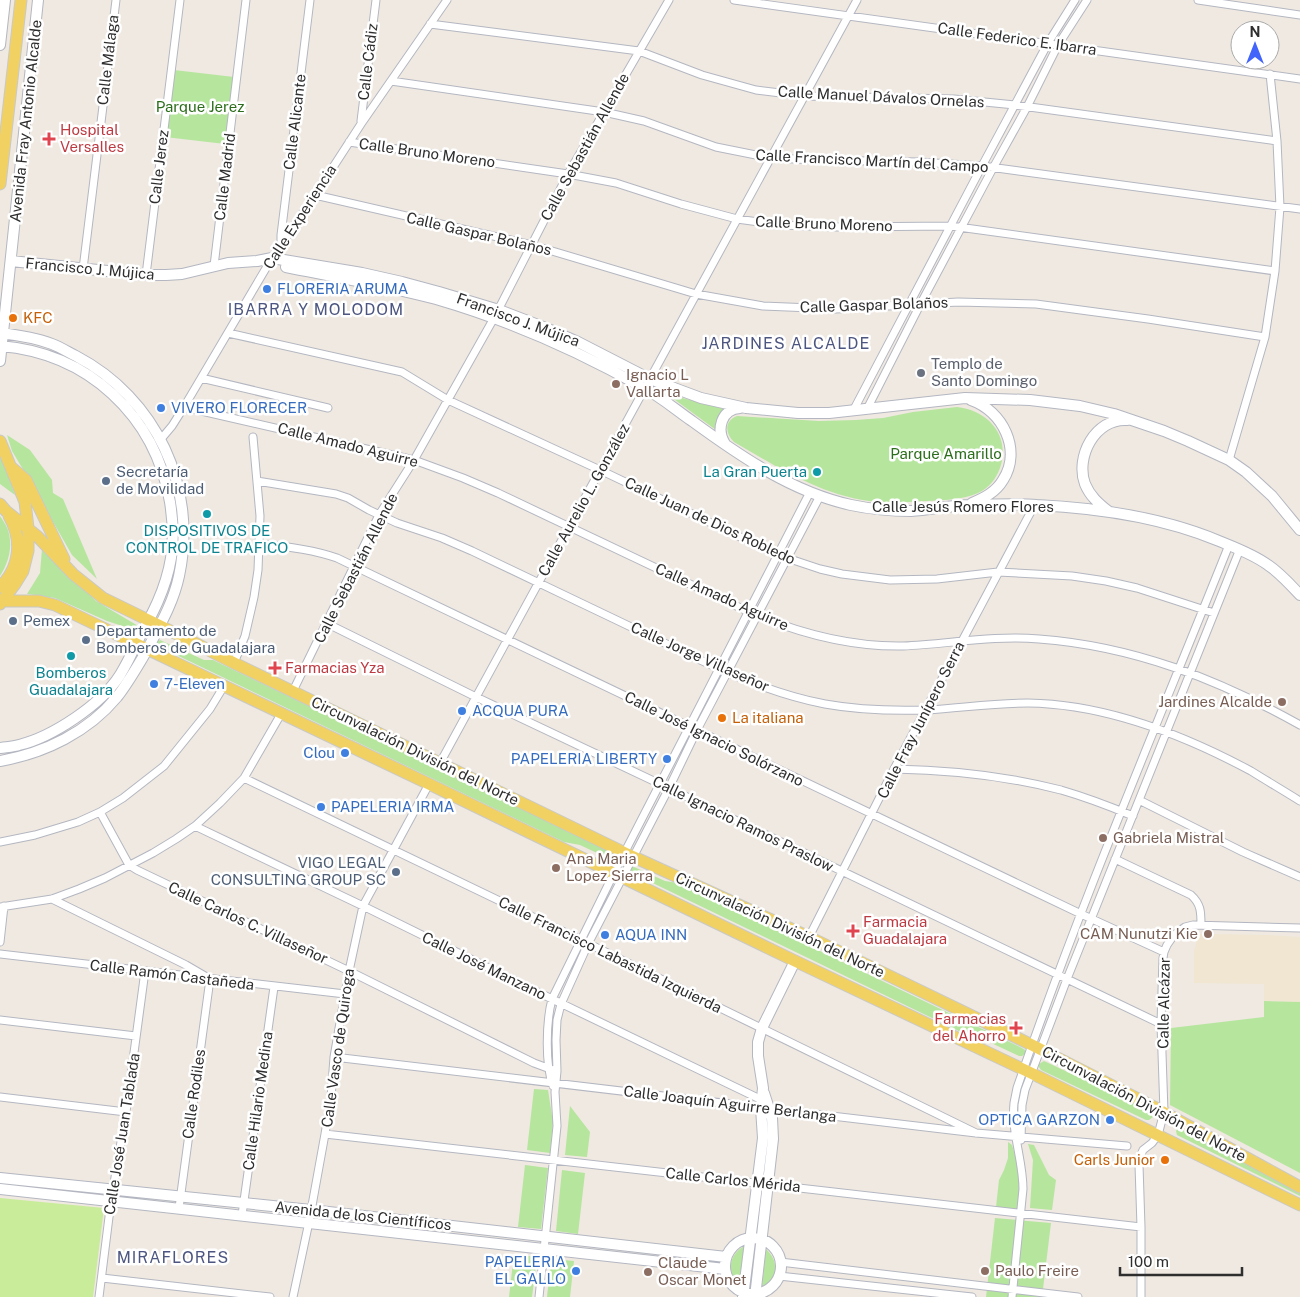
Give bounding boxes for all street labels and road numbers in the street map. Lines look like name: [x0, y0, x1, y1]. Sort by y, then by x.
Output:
street label: Calle Málaga: [94, 14, 121, 106]
street label: Avenida Fray Antonio Alcalde: [6, 19, 45, 223]
street label: Calle Federico E. Ibarra: [936, 19, 1098, 58]
street label: Calle Cádiz: [354, 22, 381, 101]
street label: Calle Sebastián Allende: [537, 70, 632, 223]
street label: Calle Alicante: [280, 73, 309, 171]
street label: Calle Manuel Dávalos Ornelas: [777, 83, 985, 110]
street label: Calle Jerez: [146, 129, 171, 205]
street label: Calle Madrid: [211, 132, 238, 222]
street label: Calle Bruno Moreno: [358, 135, 496, 170]
street label: Calle Francisco Martín del Campo: [755, 146, 989, 175]
street label: Calle Experiencia: [260, 161, 340, 272]
street label: Calle Gaspar Bolaños: [405, 209, 553, 259]
street label: Calle Bruno Moreno: [755, 213, 893, 234]
street label: Francisco J. Mújica: [25, 254, 155, 283]
street label: Francisco J. Mújica: [454, 289, 582, 350]
street label: Calle Gaspar Bolaños: [799, 293, 948, 316]
street label: Calle Amado Aguirre: [276, 419, 420, 470]
street label: Calle Aurelio L. González: [534, 420, 633, 579]
street label: Calle Juan de Dios Robledo: [622, 474, 798, 568]
street label: Calle Sebastián Allende: [310, 490, 401, 646]
street label: Calle Jesús Romero Flores: [872, 498, 1054, 515]
street label: Calle Amado Aguirre: [653, 559, 792, 634]
street label: Calle Jorge Villaseñor: [628, 618, 772, 695]
street label: Calle Fray Junípero Serra: [874, 639, 968, 801]
street label: Calle José Ignacio Solórzano: [622, 688, 806, 789]
street label: Circunvalación División del Norte: [309, 693, 522, 808]
street label: Calle Ignacio Ramos Praslow: [650, 772, 837, 875]
street label: Circunvalación División del Norte: [673, 869, 887, 981]
street label: Calle Carlos C. Villaseñor: [166, 878, 331, 967]
street label: Calle Francisco Labastida Izquierda: [496, 893, 724, 1016]
street label: Calle José Manzano: [419, 928, 549, 1003]
street label: Calle Ramón Castañeda: [89, 956, 255, 993]
street label: Calle Alcázar: [1154, 957, 1173, 1049]
street label: Calle Vasco de Quiroga: [318, 967, 357, 1128]
street label: Calle Hilario Medina: [239, 1030, 276, 1172]
street label: Circunvalación División del Norte: [1039, 1042, 1249, 1165]
street label: Calle Rodiles: [179, 1048, 208, 1140]
street label: Calle José Juan Tablada: [100, 1052, 143, 1216]
street label: Calle Joaquín Aguirre Berlanga: [623, 1082, 838, 1125]
street label: Calle Carlos Mérida: [665, 1164, 801, 1195]
street label: Avenida de los Científicos: [274, 1198, 452, 1233]

